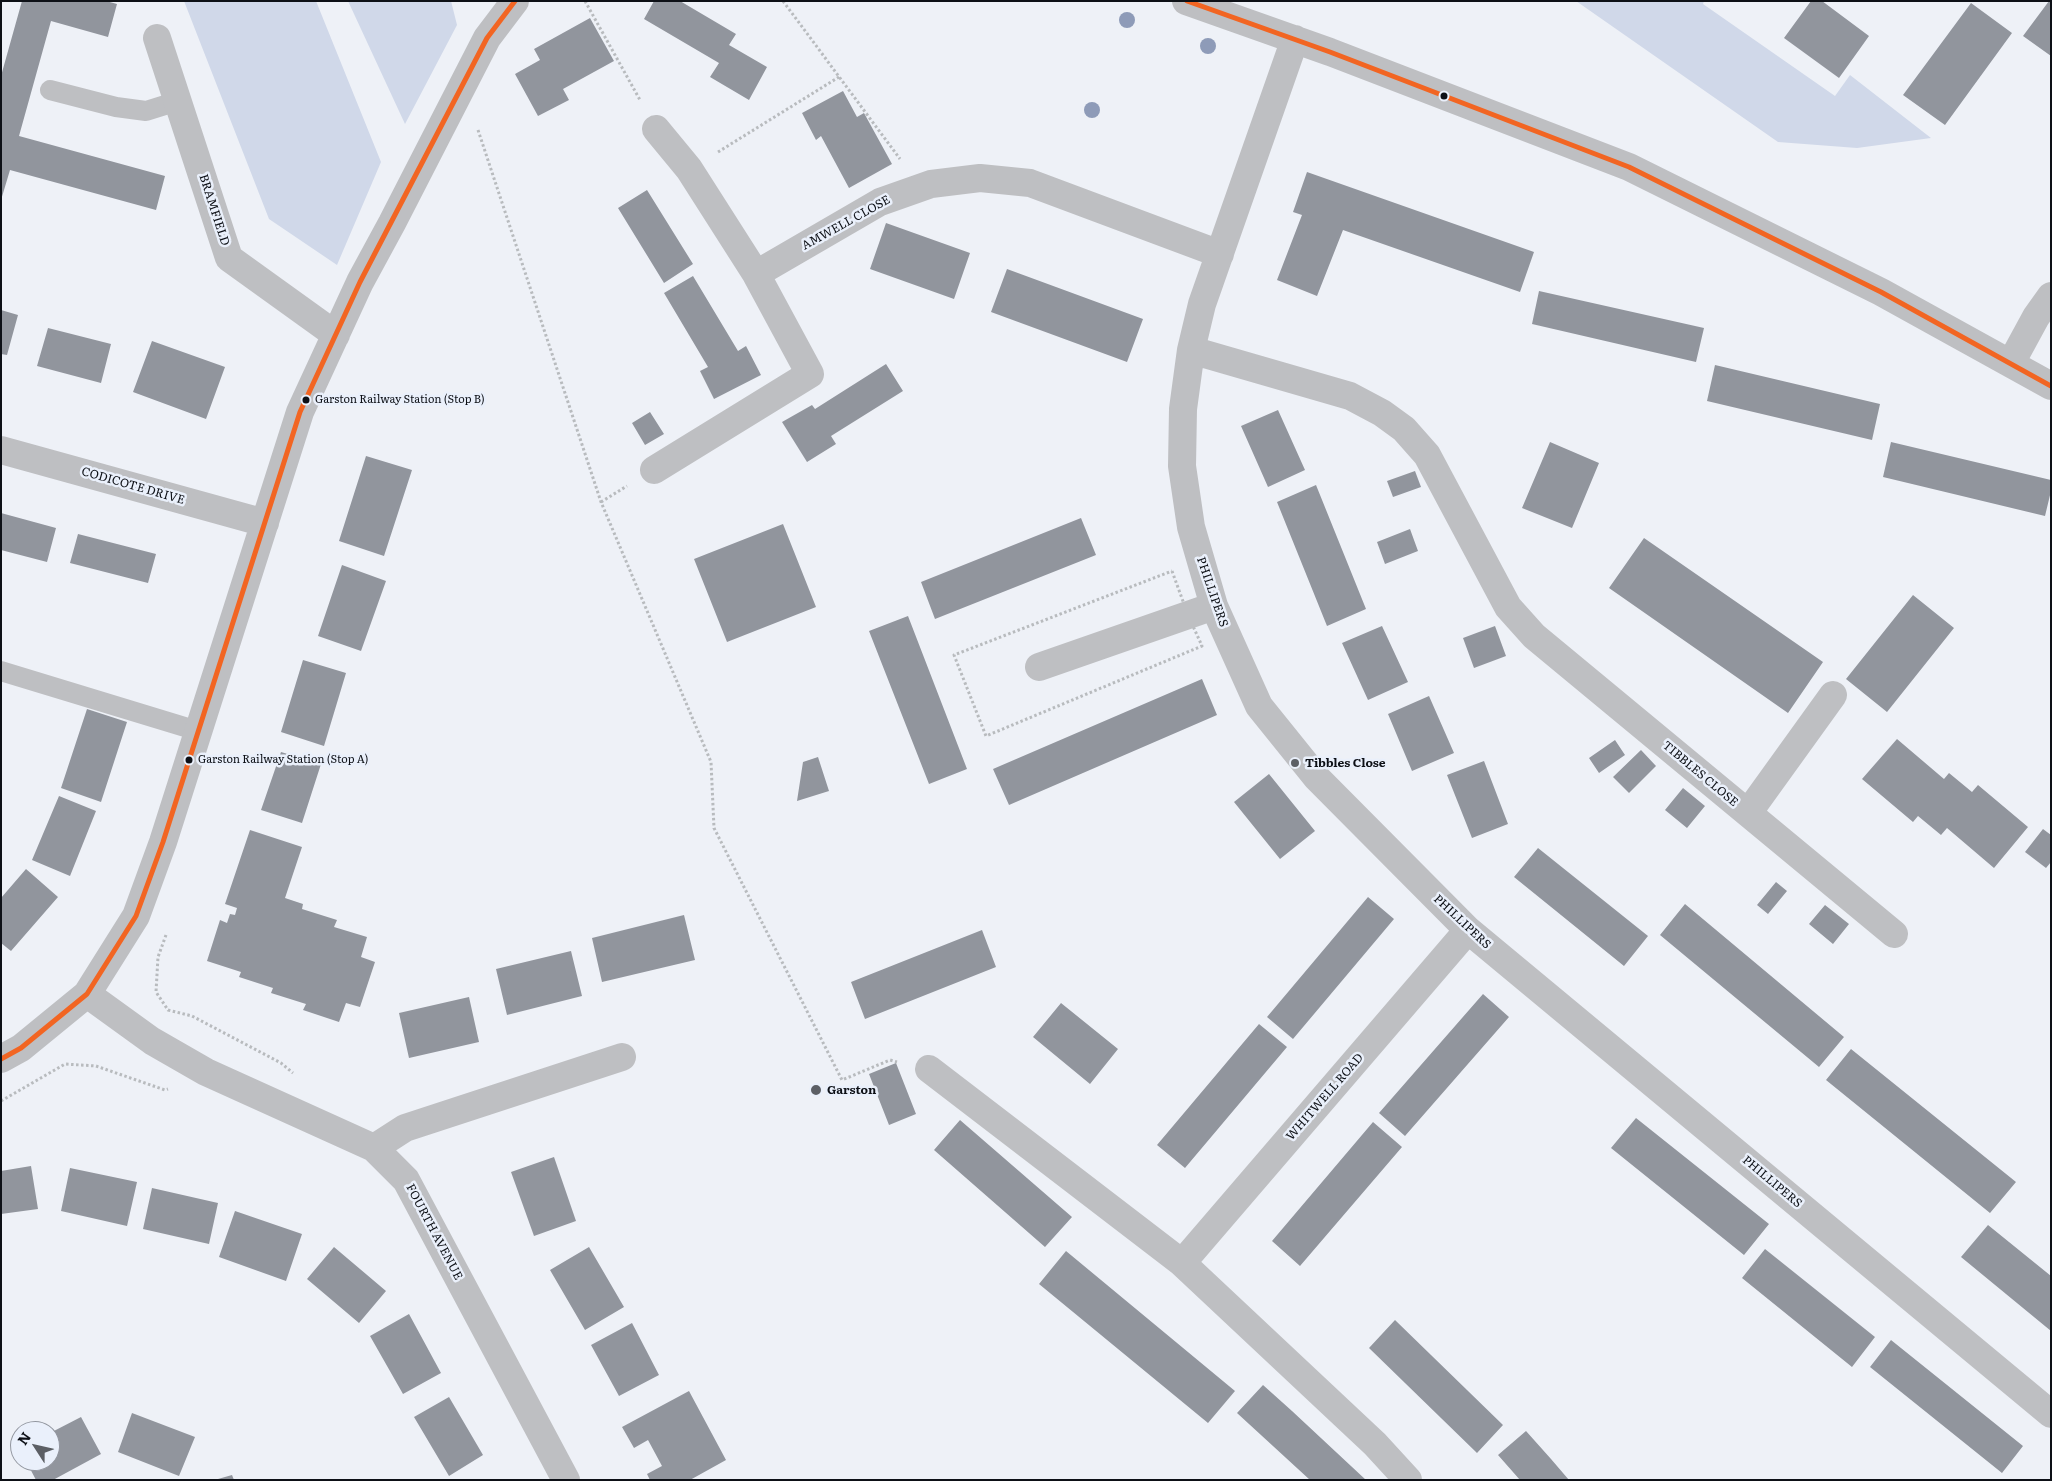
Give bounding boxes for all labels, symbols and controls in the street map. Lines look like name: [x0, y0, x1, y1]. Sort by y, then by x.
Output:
unlabelled marker: [1439, 91, 1449, 101]
street label: BRAMFIELD: [196, 172, 232, 248]
street label: AMWELL CLOSE: [799, 193, 893, 253]
place label: Garston Railway Station (Stop B): [315, 393, 485, 407]
marker: Garston Railway Station (Stop B): [301, 395, 311, 405]
street label: CODICOTE DRIVE: [80, 464, 186, 508]
street label: PHILLIPERS: [1193, 555, 1231, 629]
street label: TIBBLES CLOSE: [1659, 738, 1741, 810]
place label: Garston Railway Station (Stop A): [198, 753, 368, 767]
marker: Garston Railway Station (Stop A): [184, 755, 194, 765]
place label: Tibbles Close: [1305, 756, 1386, 770]
marker: Tibbles Close: [1289, 757, 1301, 769]
street label: PHILLIPERS: [1430, 892, 1494, 952]
street label: WHITWELL ROAD: [1283, 1051, 1367, 1143]
marker: Garston: [809, 1083, 823, 1097]
place label: Garston: [827, 1083, 876, 1097]
street label: PHILLIPERS: [1739, 1153, 1805, 1211]
street label: FOURTH AVENUE: [403, 1182, 465, 1282]
north arrow: [10, 1421, 60, 1471]
text: N: [12, 1427, 35, 1449]

